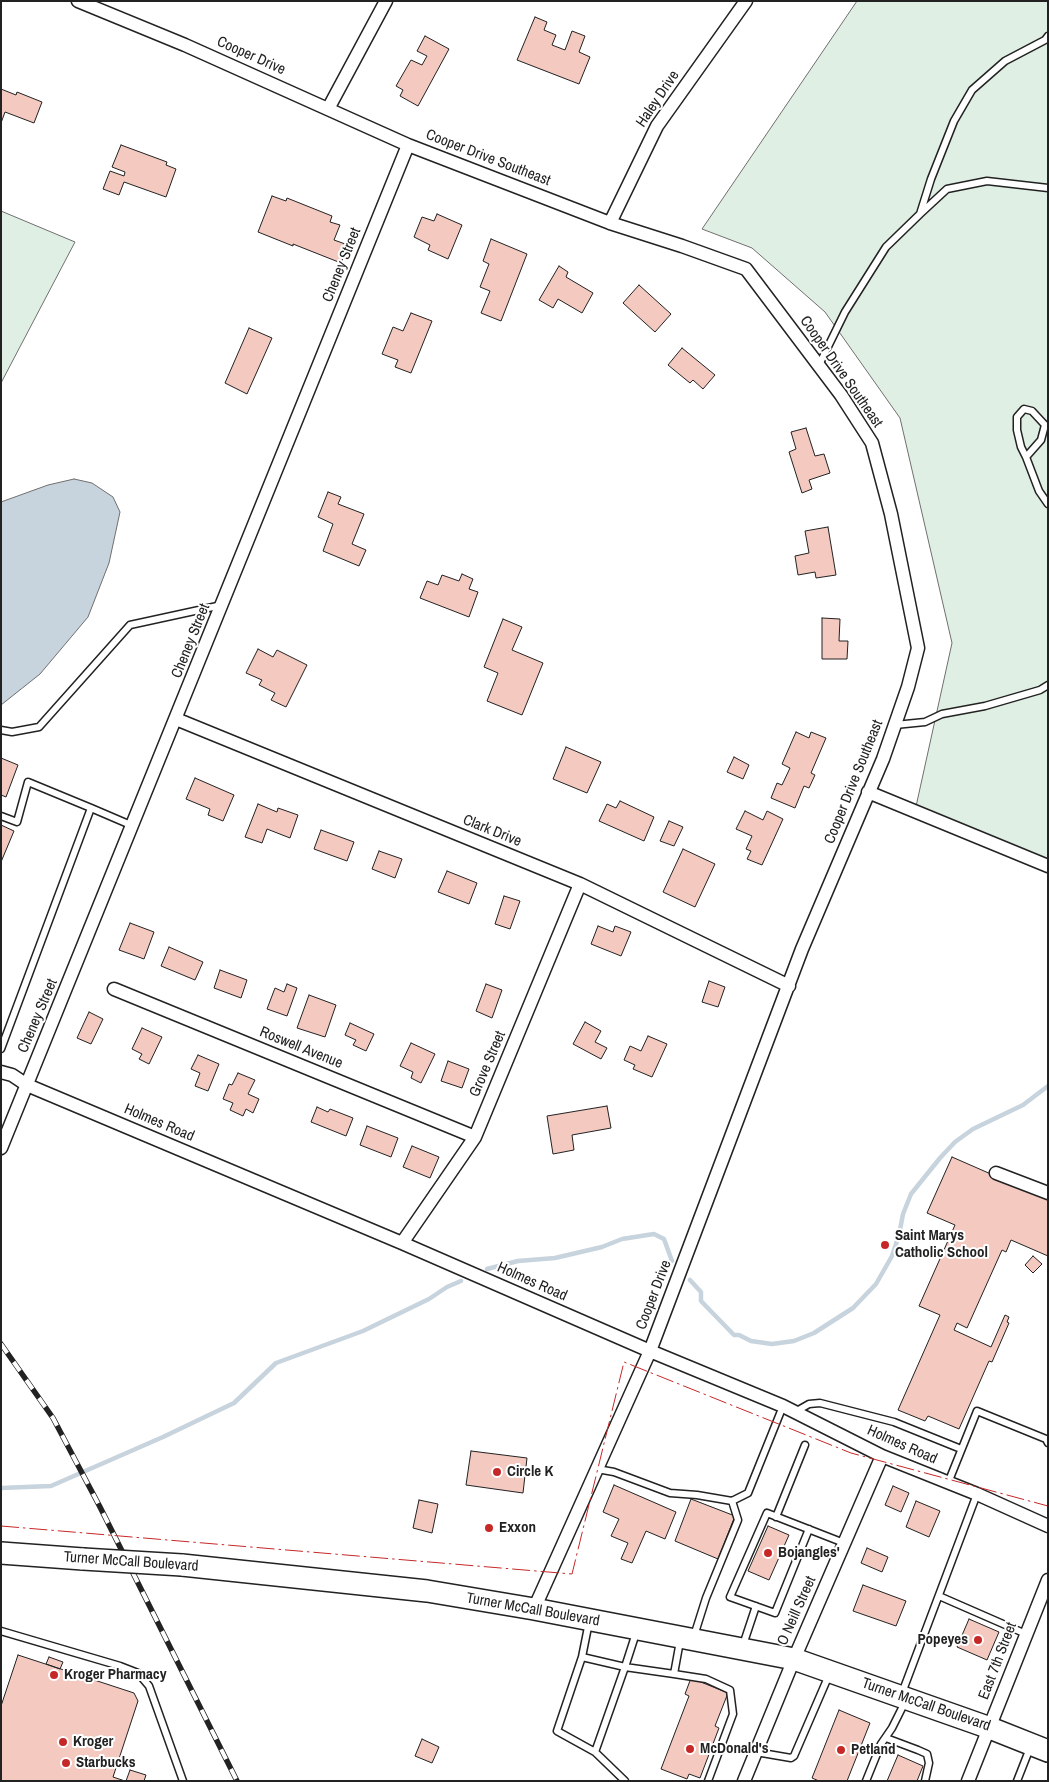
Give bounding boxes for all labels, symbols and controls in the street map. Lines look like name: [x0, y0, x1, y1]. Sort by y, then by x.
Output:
street label: Cooper Drive: [214, 33, 288, 79]
street label: Haley Drive: [633, 67, 683, 131]
street label: Cooper Drive Southeast: [423, 126, 553, 190]
street label: Cheney Street: [319, 225, 365, 305]
street label: Cooper Drive Southeast: [796, 313, 886, 431]
street label: Cheney Street: [168, 601, 214, 681]
street label: Cooper Drive Southeast: [821, 717, 887, 847]
street label: Clark Drive: [460, 811, 524, 851]
street label: Cheney Street: [14, 976, 62, 1056]
street label: Roswell Avenue: [257, 1023, 345, 1073]
street label: Grove Street: [466, 1028, 510, 1100]
street label: Holmes Road: [121, 1100, 197, 1146]
place label: Saint Marys Catholic School: [895, 1227, 988, 1262]
marker: Saint Marys Catholic School: [879, 1239, 891, 1251]
street label: Cooper Drive: [632, 1258, 676, 1332]
street label: Holmes Road: [494, 1259, 570, 1305]
street label: Holmes Road: [864, 1422, 940, 1468]
place label: Circle K: [507, 1463, 553, 1481]
marker: Circle K: [491, 1466, 503, 1478]
place label: Exxon: [499, 1519, 536, 1537]
marker: Exxon: [483, 1522, 495, 1534]
place label: Bojangles': [778, 1544, 840, 1562]
marker: Bojangles': [762, 1547, 774, 1559]
street label: Turner McCall Boulevard: [63, 1548, 199, 1576]
street label: O Neill Street: [774, 1574, 820, 1648]
street label: Turner McCall Boulevard: [465, 1589, 601, 1631]
street label: East 7th Street: [975, 1620, 1021, 1702]
place label: Popeyes: [917, 1631, 968, 1649]
marker: Popeyes: [972, 1634, 984, 1646]
place label: Kroger Pharmacy: [64, 1666, 167, 1684]
marker: Kroger Pharmacy: [48, 1669, 60, 1681]
street label: Turner McCall Boulevard: [859, 1675, 993, 1735]
place label: Kroger: [73, 1733, 113, 1751]
marker: Kroger: [57, 1736, 69, 1748]
place label: McDonald's: [700, 1740, 769, 1758]
place label: Petland: [851, 1741, 895, 1759]
marker: McDonald's: [684, 1743, 696, 1755]
marker: Petland: [835, 1744, 847, 1756]
place label: Starbucks: [76, 1754, 135, 1772]
marker: Starbucks: [60, 1757, 72, 1769]

